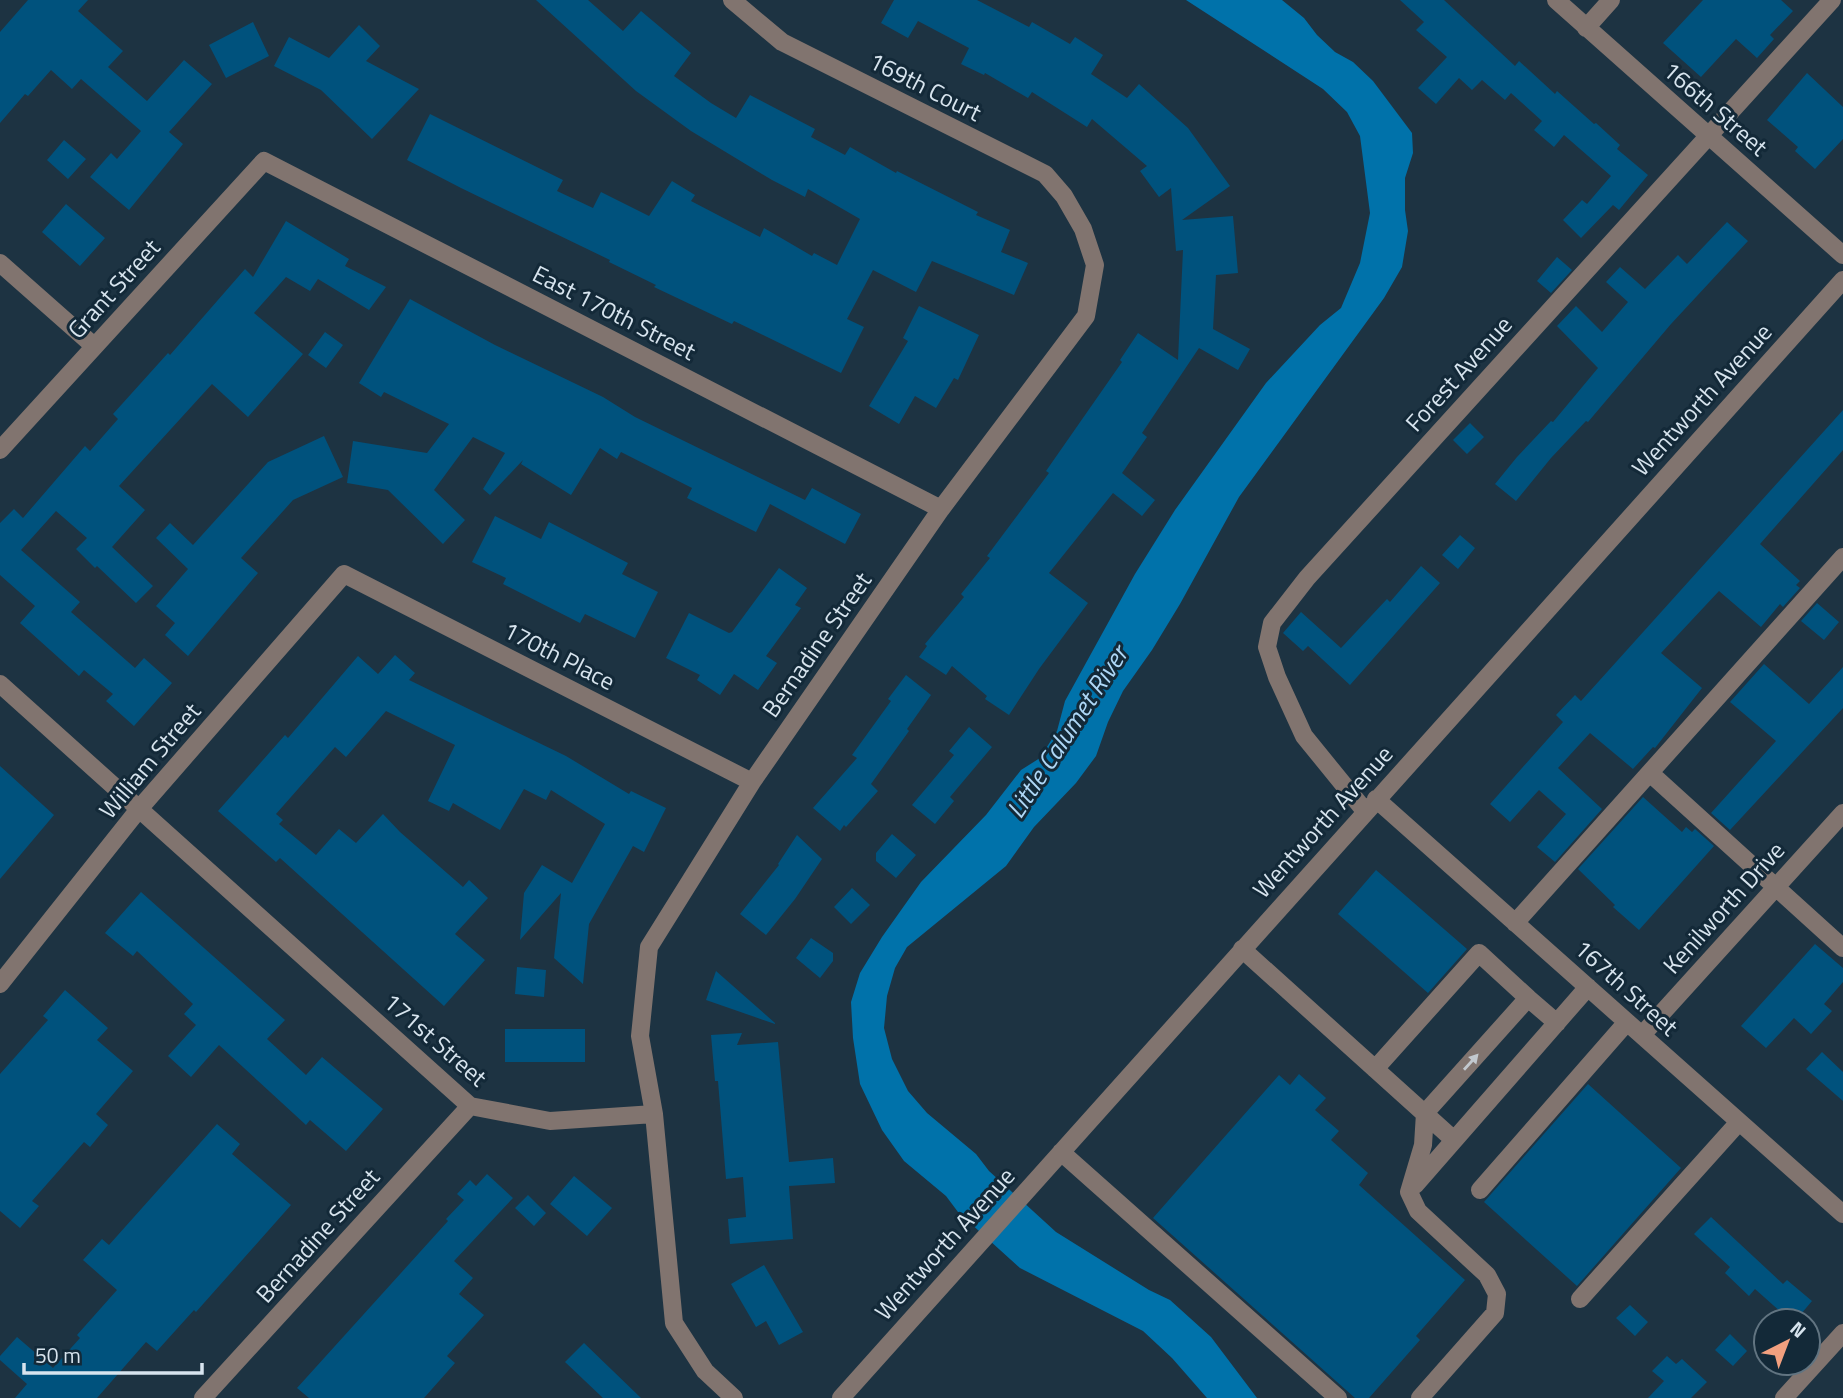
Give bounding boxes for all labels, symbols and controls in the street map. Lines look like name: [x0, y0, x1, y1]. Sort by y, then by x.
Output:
street label: 169th Court: [863, 42, 988, 130]
street label: 166th Street: [1655, 52, 1776, 164]
street label: Grant Street: [59, 230, 168, 346]
street label: East 170th Street: [527, 255, 703, 369]
street label: Forest Avenue: [1396, 307, 1520, 439]
street label: Wentworth Avenue: [1623, 315, 1780, 484]
street label: Bernadine Street: [753, 564, 880, 724]
street label: 170th Place: [497, 612, 622, 699]
water label: Little Calumet River: [996, 635, 1139, 826]
street label: William Street: [90, 694, 209, 826]
street label: Wentworth Avenue: [1244, 737, 1401, 906]
street label: Kenilworth Drive: [1654, 833, 1793, 982]
street label: 167th Street: [1567, 931, 1687, 1044]
street label: 171st Street: [376, 984, 496, 1095]
one-way arrow: [1462, 1054, 1478, 1071]
street label: Wentworth Avenue: [866, 1159, 1023, 1328]
street label: Bernadine Street: [247, 1160, 388, 1311]
north arrow: [1752, 1307, 1822, 1377]
text: N: [1784, 1314, 1813, 1344]
scale bar: [24, 1332, 203, 1376]
text: 50 m: [35, 1339, 81, 1371]

